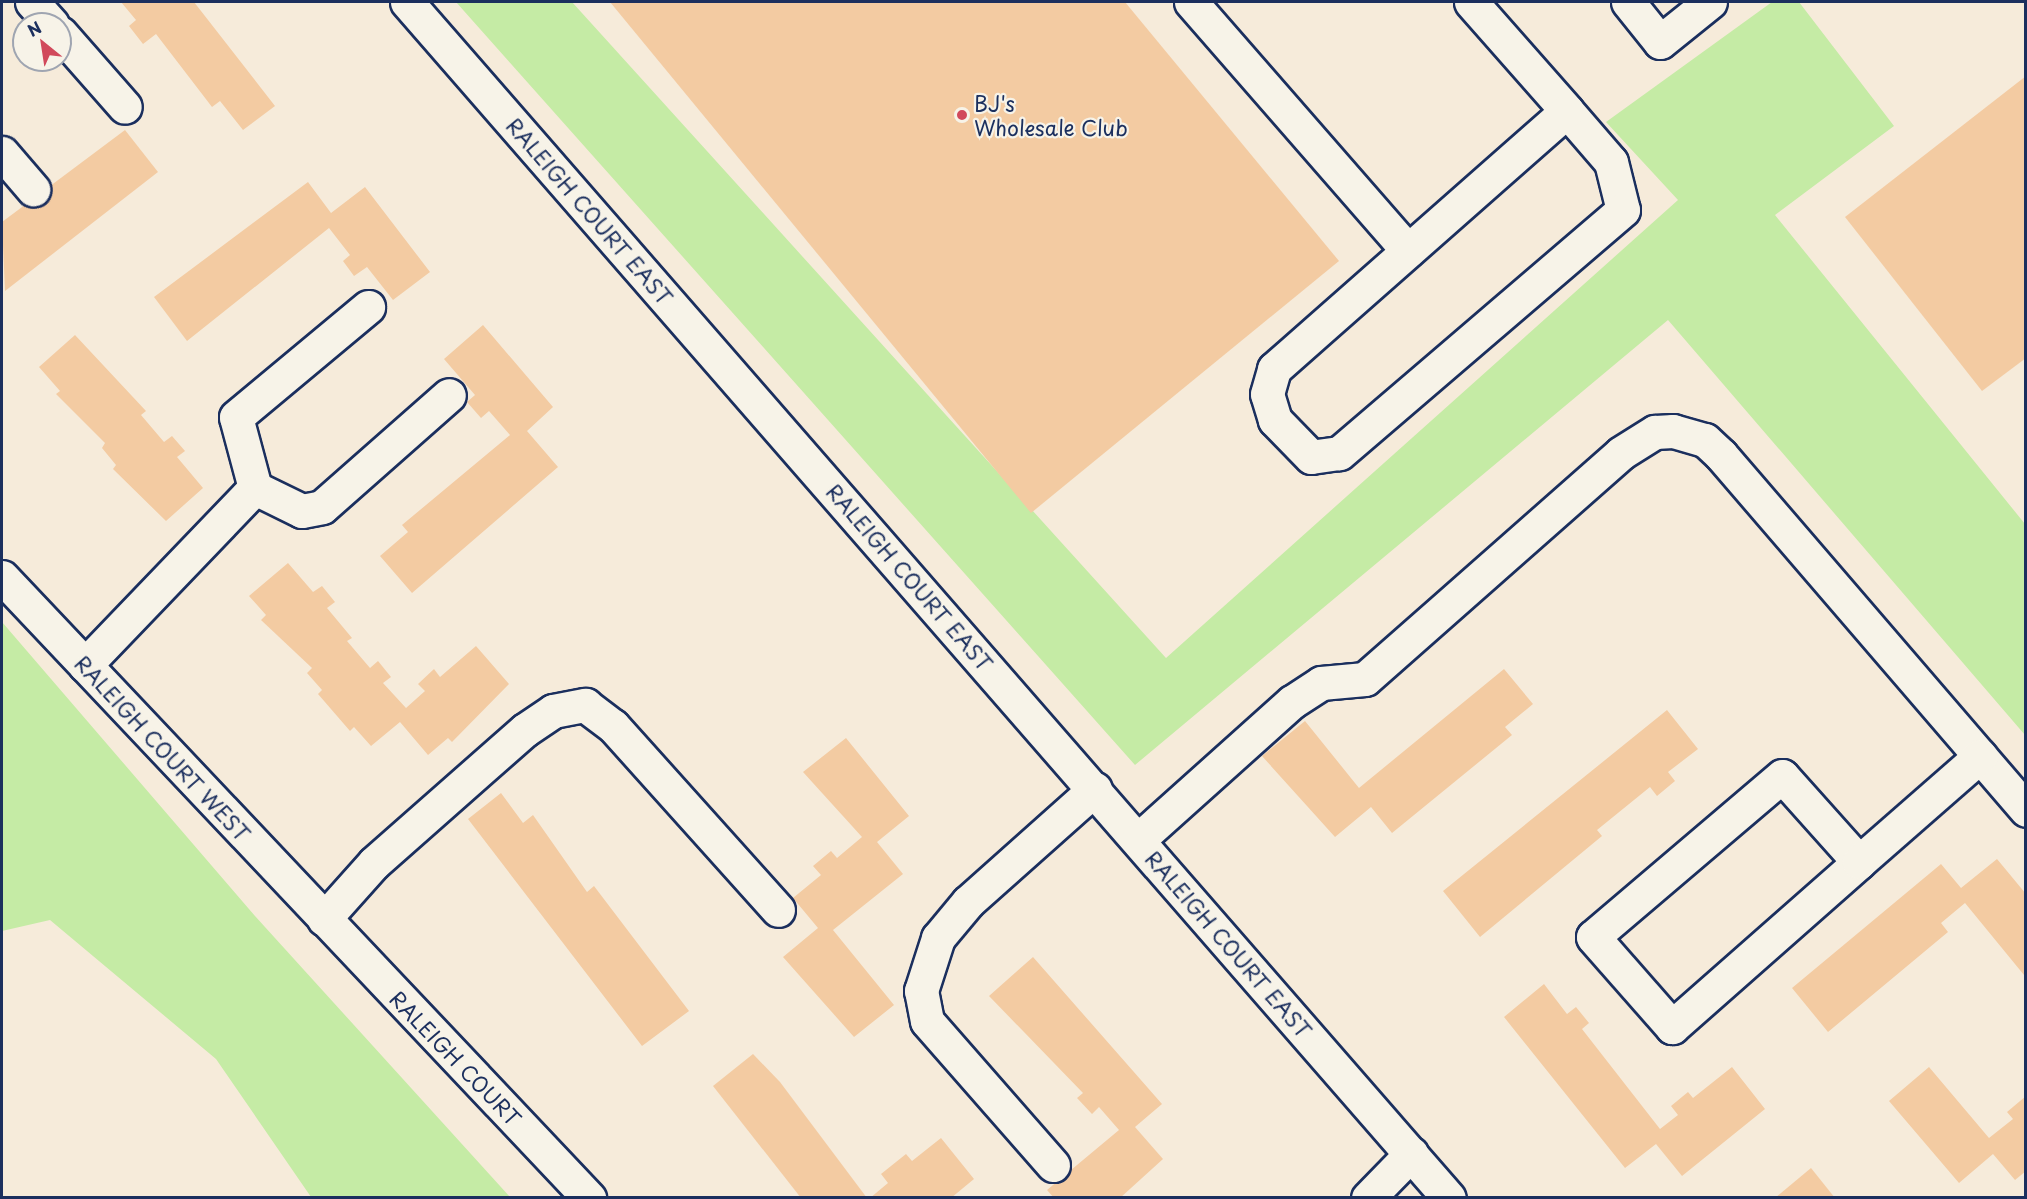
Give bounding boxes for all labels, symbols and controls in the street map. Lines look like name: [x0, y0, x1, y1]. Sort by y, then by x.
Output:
north arrow: [12, 12, 72, 72]
text: N: [23, 15, 45, 42]
place label: BJ's Wholesale Club: [974, 90, 1127, 140]
marker: BJ's Wholesale Club: [955, 108, 969, 122]
street label: RALEIGH COURT EAST: [501, 111, 679, 311]
street label: RALEIGH COURT EAST: [821, 477, 999, 677]
street label: RALEIGH COURT WEST: [70, 649, 256, 847]
street label: RALEIGH COURT EAST: [1140, 844, 1318, 1044]
street label: RALEIGH COURT: [385, 985, 527, 1131]

